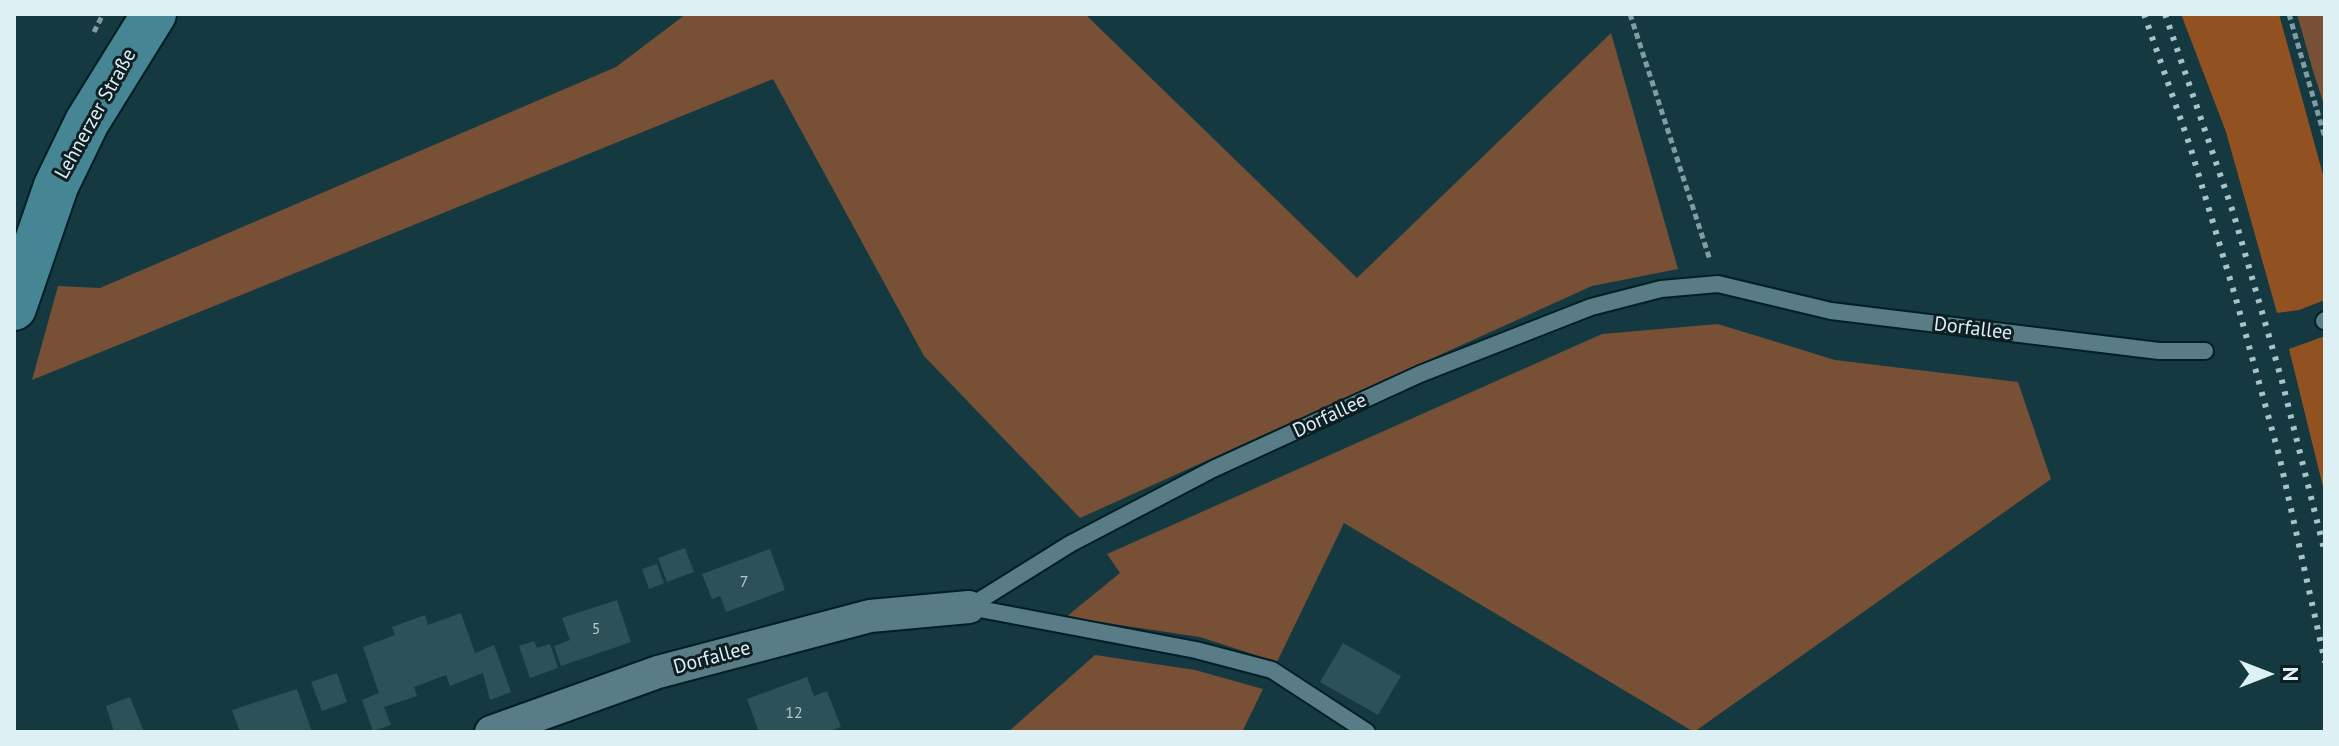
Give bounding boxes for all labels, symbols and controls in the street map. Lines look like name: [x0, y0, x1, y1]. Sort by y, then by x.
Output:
street label: Lehnerzer Straße: [50, 45, 142, 183]
street label: Dorfallee: [1932, 312, 2014, 346]
street label: Dorfallee: [1289, 388, 1371, 444]
house number: 7: [740, 572, 748, 592]
house number: 5: [592, 619, 600, 639]
north arrow: [2227, 634, 2307, 714]
street label: Dorfallee: [671, 636, 753, 680]
text: N: [2277, 667, 2305, 681]
house number: 12: [785, 703, 803, 723]

